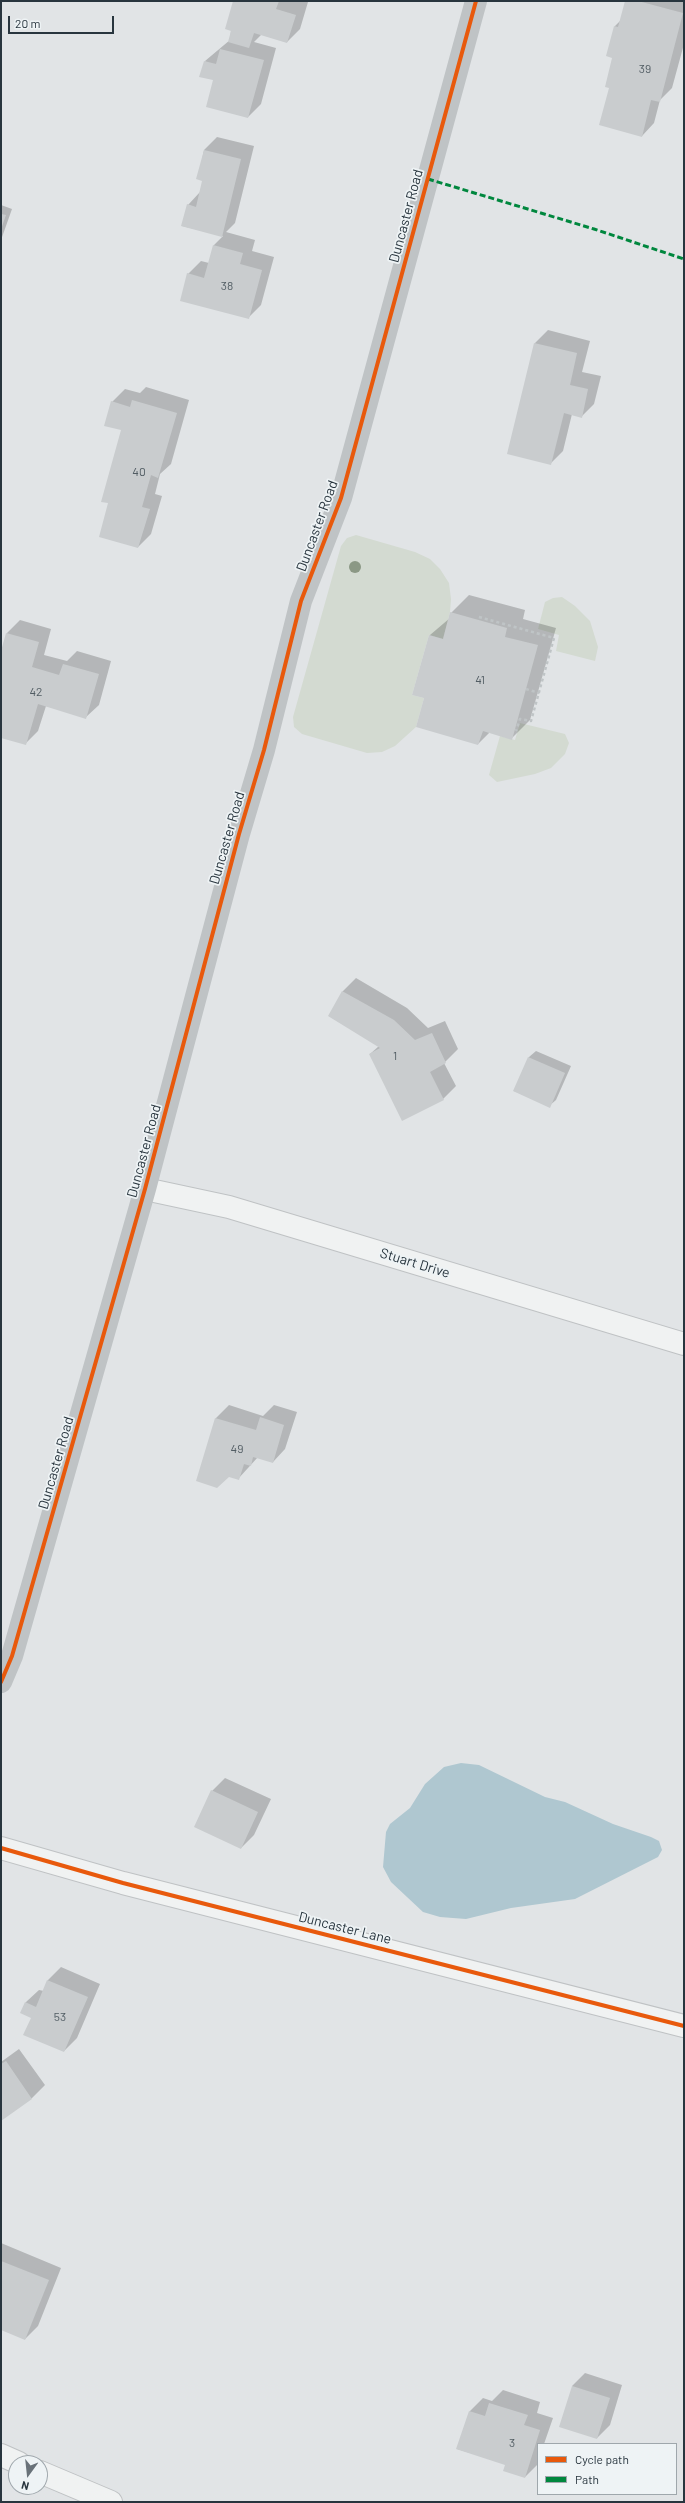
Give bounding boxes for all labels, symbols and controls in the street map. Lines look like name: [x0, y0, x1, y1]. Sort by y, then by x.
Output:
scale bar: [10, 8, 116, 34]
text: 20 m: [15, 16, 41, 30]
house number: 39: [639, 62, 651, 76]
street label: Duncaster Road: [385, 168, 427, 264]
house number: 38: [221, 279, 233, 293]
house number: 40: [132, 465, 146, 479]
street label: Duncaster Road: [293, 478, 341, 574]
house number: 41: [475, 673, 485, 687]
house number: 42: [29, 685, 43, 699]
street label: Duncaster Road: [206, 790, 248, 886]
house number: 1: [393, 1049, 397, 1063]
street label: Duncaster Road: [123, 1103, 165, 1199]
street label: Stuart Drive: [378, 1244, 452, 1282]
street label: Duncaster Road: [35, 1415, 77, 1511]
house number: 49: [231, 1442, 243, 1456]
street label: Duncaster Lane: [297, 1908, 393, 1948]
house number: 53: [54, 2010, 66, 2024]
house number: 3: [509, 2436, 515, 2450]
legend: [537, 2443, 677, 2495]
text: Cycle path: [575, 2452, 629, 2466]
north arrow: [8, 2455, 48, 2495]
text: Path: [575, 2472, 599, 2486]
text: N: [20, 2479, 30, 2493]

